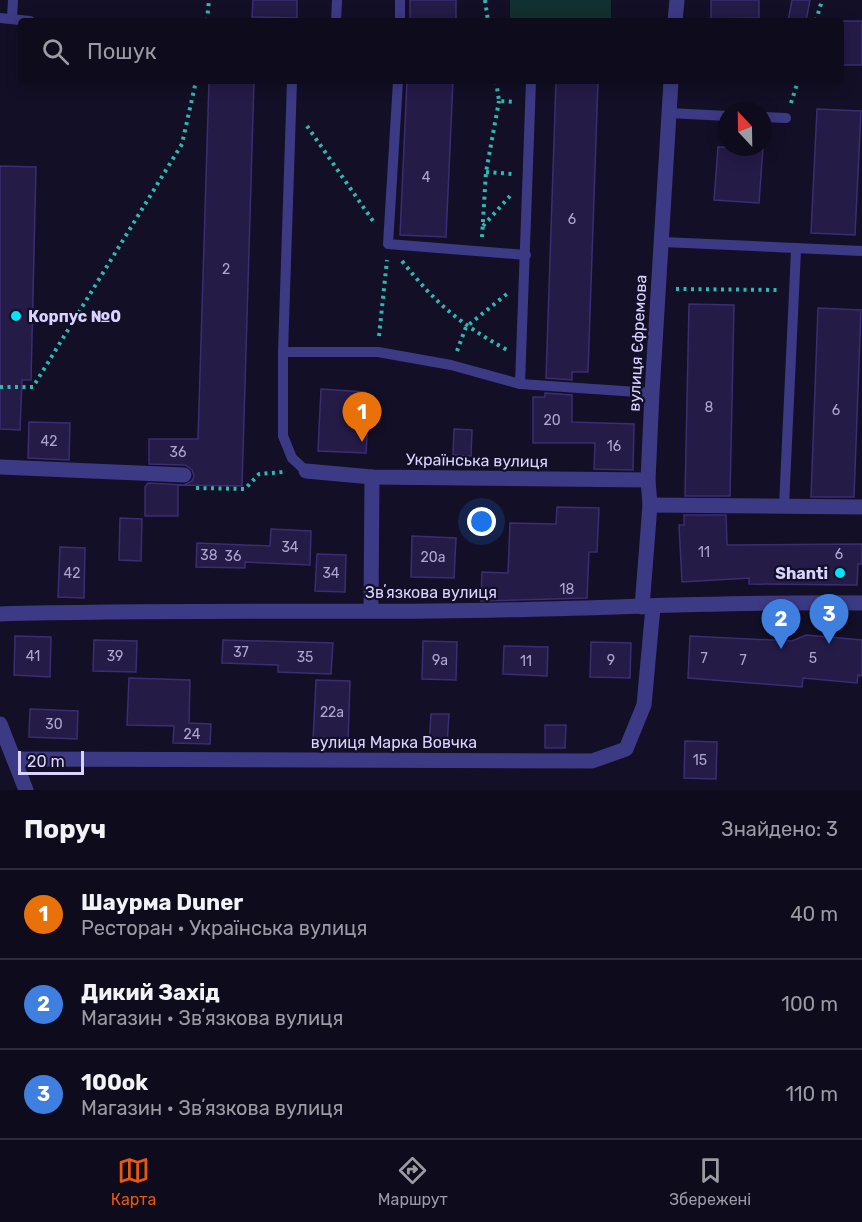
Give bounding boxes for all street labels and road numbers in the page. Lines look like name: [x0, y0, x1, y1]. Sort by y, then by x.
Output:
street label: вулиця Єфремова: [624, 274, 651, 412]
street label: Українська вулиця: [406, 450, 548, 471]
street label: Звʼязкова вулиця: [365, 583, 497, 602]
street label: вулиця Марка Вовчка: [311, 733, 477, 752]

